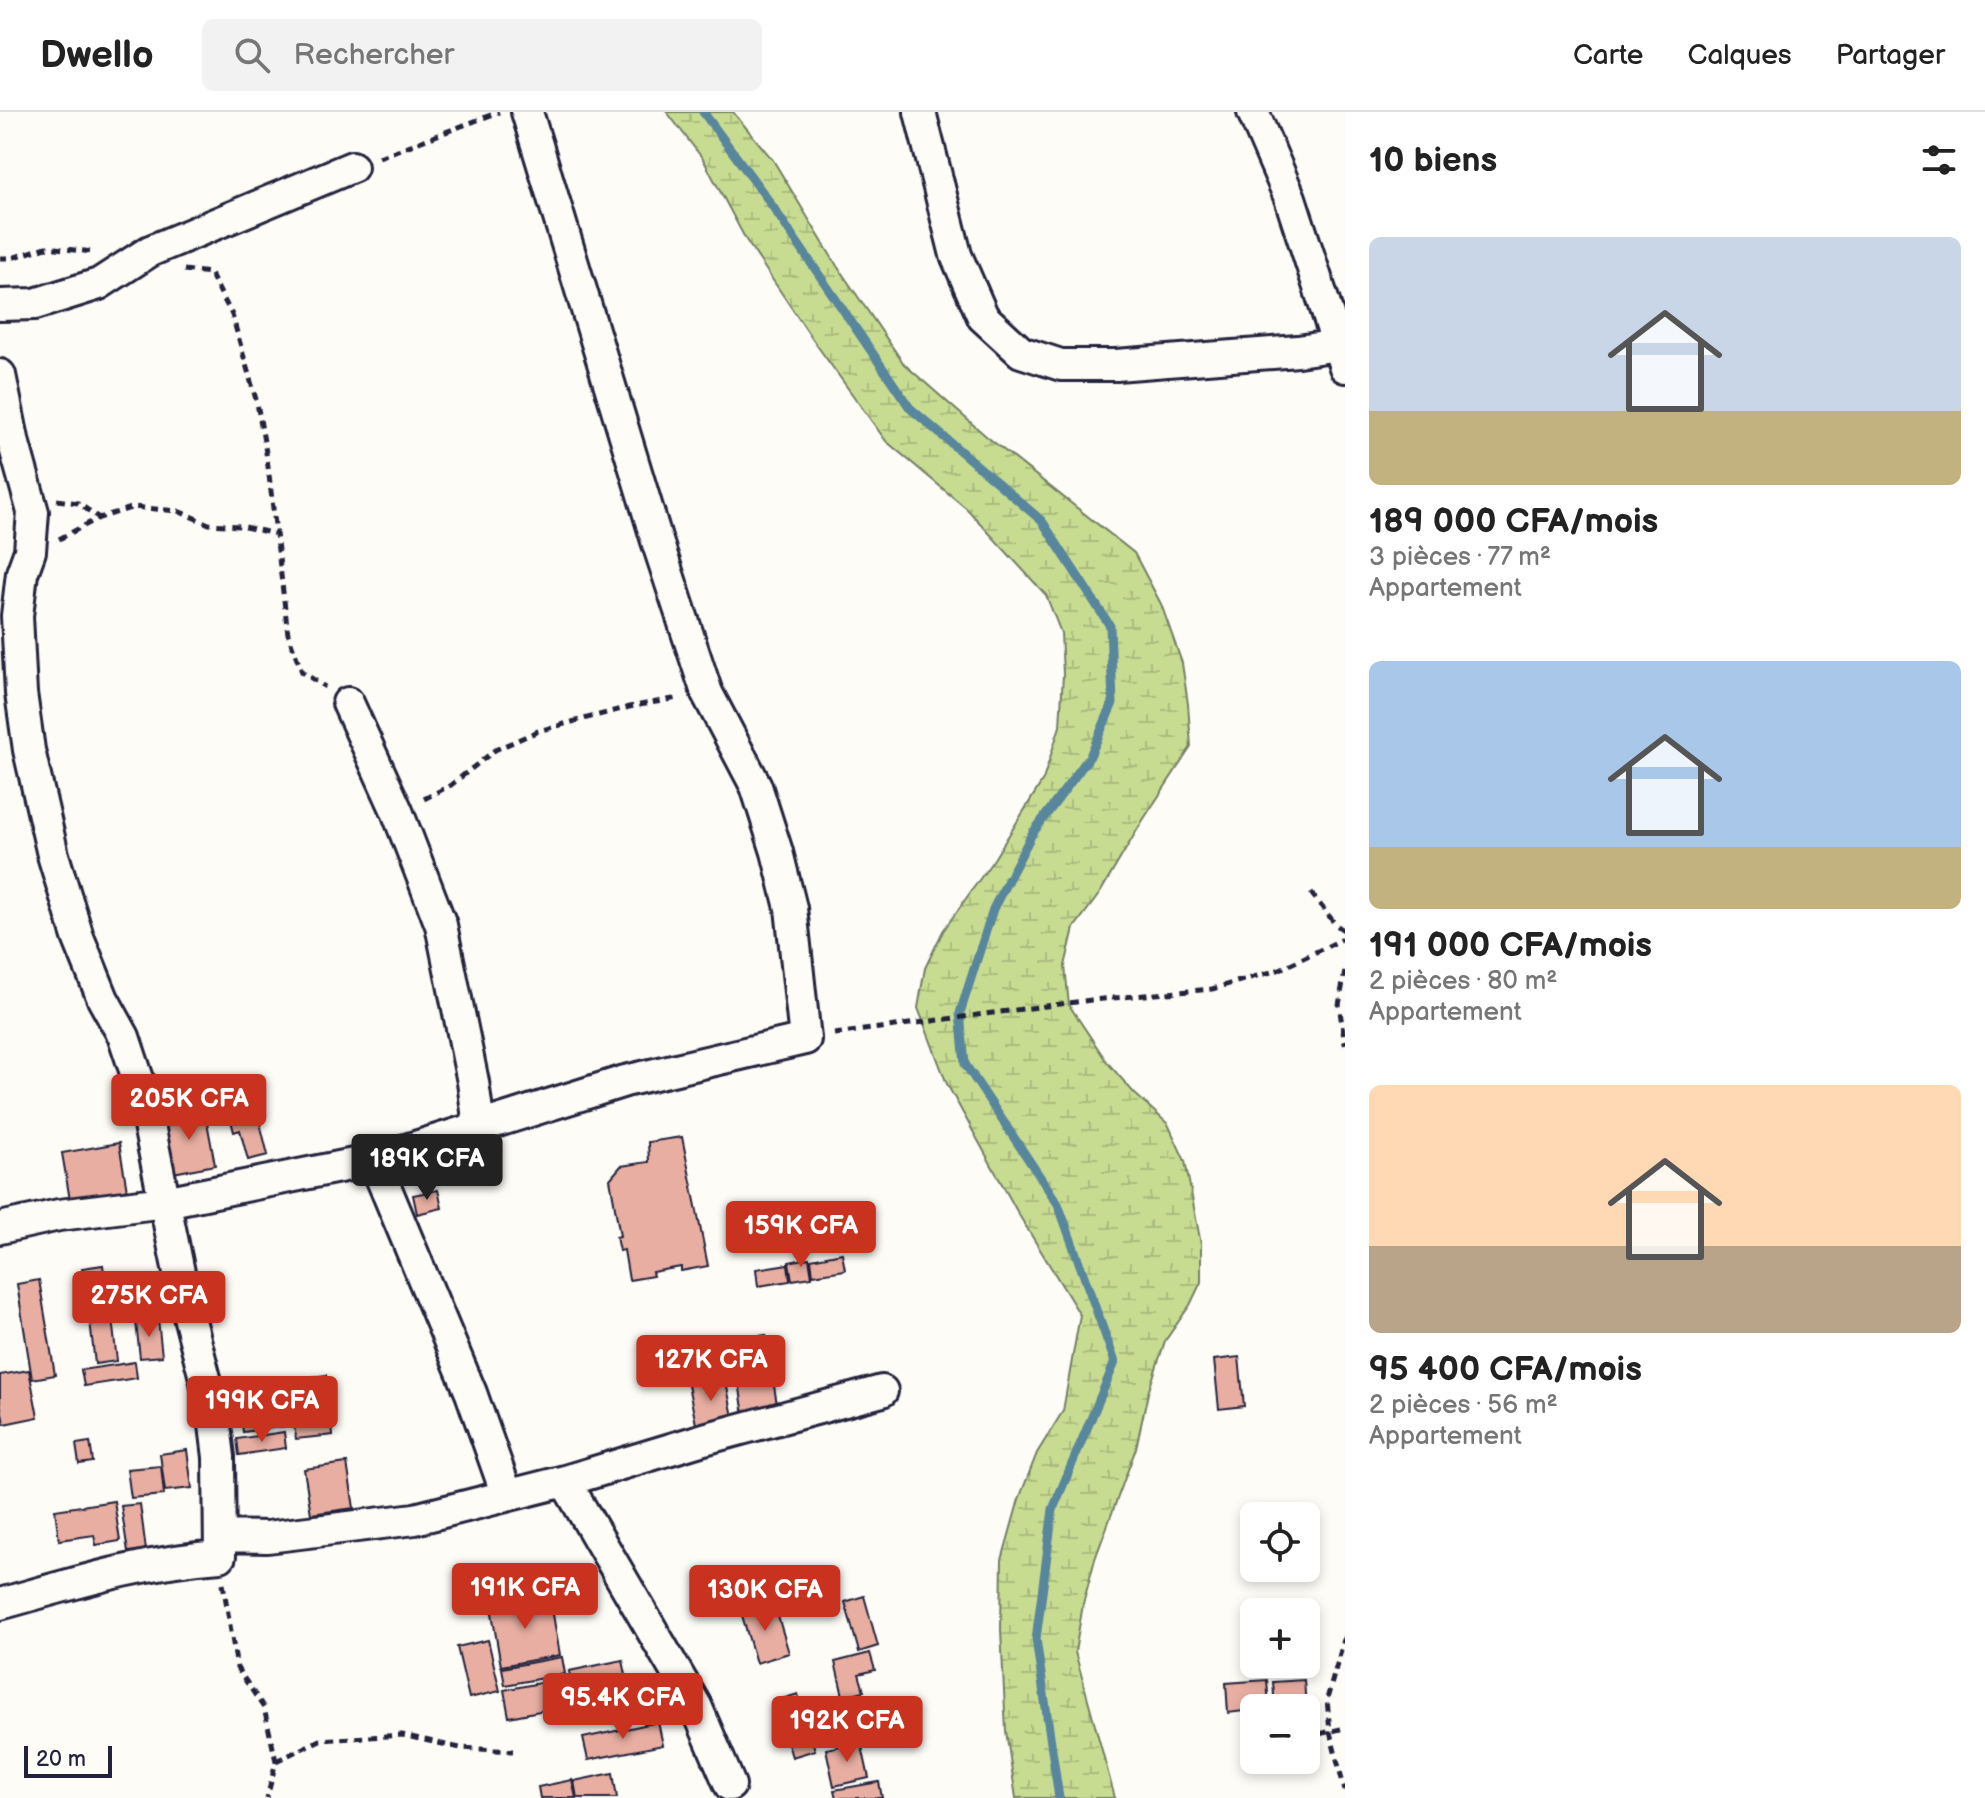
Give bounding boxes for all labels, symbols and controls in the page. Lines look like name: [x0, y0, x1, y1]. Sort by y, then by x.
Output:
search box: [202, 19, 762, 91]
text: Dwello: [40, 33, 154, 78]
icon: search: [230, 33, 274, 77]
text: Rechercher: [294, 37, 454, 73]
text: Carte: [1573, 39, 1643, 72]
text: Calques: [1687, 39, 1792, 72]
text: Partager: [1836, 39, 1945, 72]
icon: filters: [1917, 138, 1961, 182]
text: 10 biens: [1369, 140, 1497, 181]
icon: home: [1593, 289, 1737, 433]
text: 189 000 CFA/mois: [1369, 501, 1658, 542]
text: 3 pièces · 77 m²: [1369, 542, 1551, 573]
text: Appartement: [1369, 573, 1522, 604]
icon: home: [1593, 713, 1737, 857]
text: 191 000 CFA/mois: [1369, 925, 1652, 966]
text: 2 pièces · 80 m²: [1369, 966, 1557, 997]
text: Appartement: [1369, 997, 1522, 1028]
pin: 205K CFA: [106, 1074, 272, 1142]
text: 205K CFA: [129, 1084, 249, 1115]
pin: 189K CFA: [344, 1134, 510, 1202]
icon: home: [1593, 1137, 1737, 1281]
text: 189K CFA: [370, 1144, 484, 1175]
pin: 159K CFA: [718, 1201, 884, 1269]
text: 159K CFA: [744, 1211, 858, 1242]
pin: 275K CFA: [66, 1271, 232, 1339]
text: 275K CFA: [90, 1281, 208, 1312]
pin: 127K CFA: [628, 1335, 794, 1403]
text: 127K CFA: [654, 1345, 768, 1376]
text: 95 400 CFA/mois: [1369, 1349, 1642, 1390]
pin: 199K CFA: [179, 1376, 345, 1444]
text: 199K CFA: [205, 1386, 319, 1417]
text: 2 pièces · 56 m²: [1369, 1390, 1558, 1421]
text: Appartement: [1369, 1421, 1522, 1452]
map controls: [1240, 1502, 1320, 1774]
button: locate: [1240, 1502, 1320, 1582]
pin: 191K CFA: [442, 1563, 608, 1631]
pin: 130K CFA: [682, 1565, 848, 1633]
text: 191K CFA: [470, 1573, 580, 1604]
text: 130K CFA: [707, 1575, 823, 1606]
button: +: [1240, 1598, 1320, 1678]
pin: 95.4K CFA: [531, 1673, 715, 1741]
text: 95.4K CFA: [561, 1683, 685, 1714]
button: −: [1240, 1694, 1320, 1774]
pin: 192K CFA: [764, 1696, 930, 1764]
text: 192K CFA: [790, 1706, 904, 1737]
scale bar: [24, 1742, 112, 1778]
text: 20 m: [36, 1746, 86, 1773]

